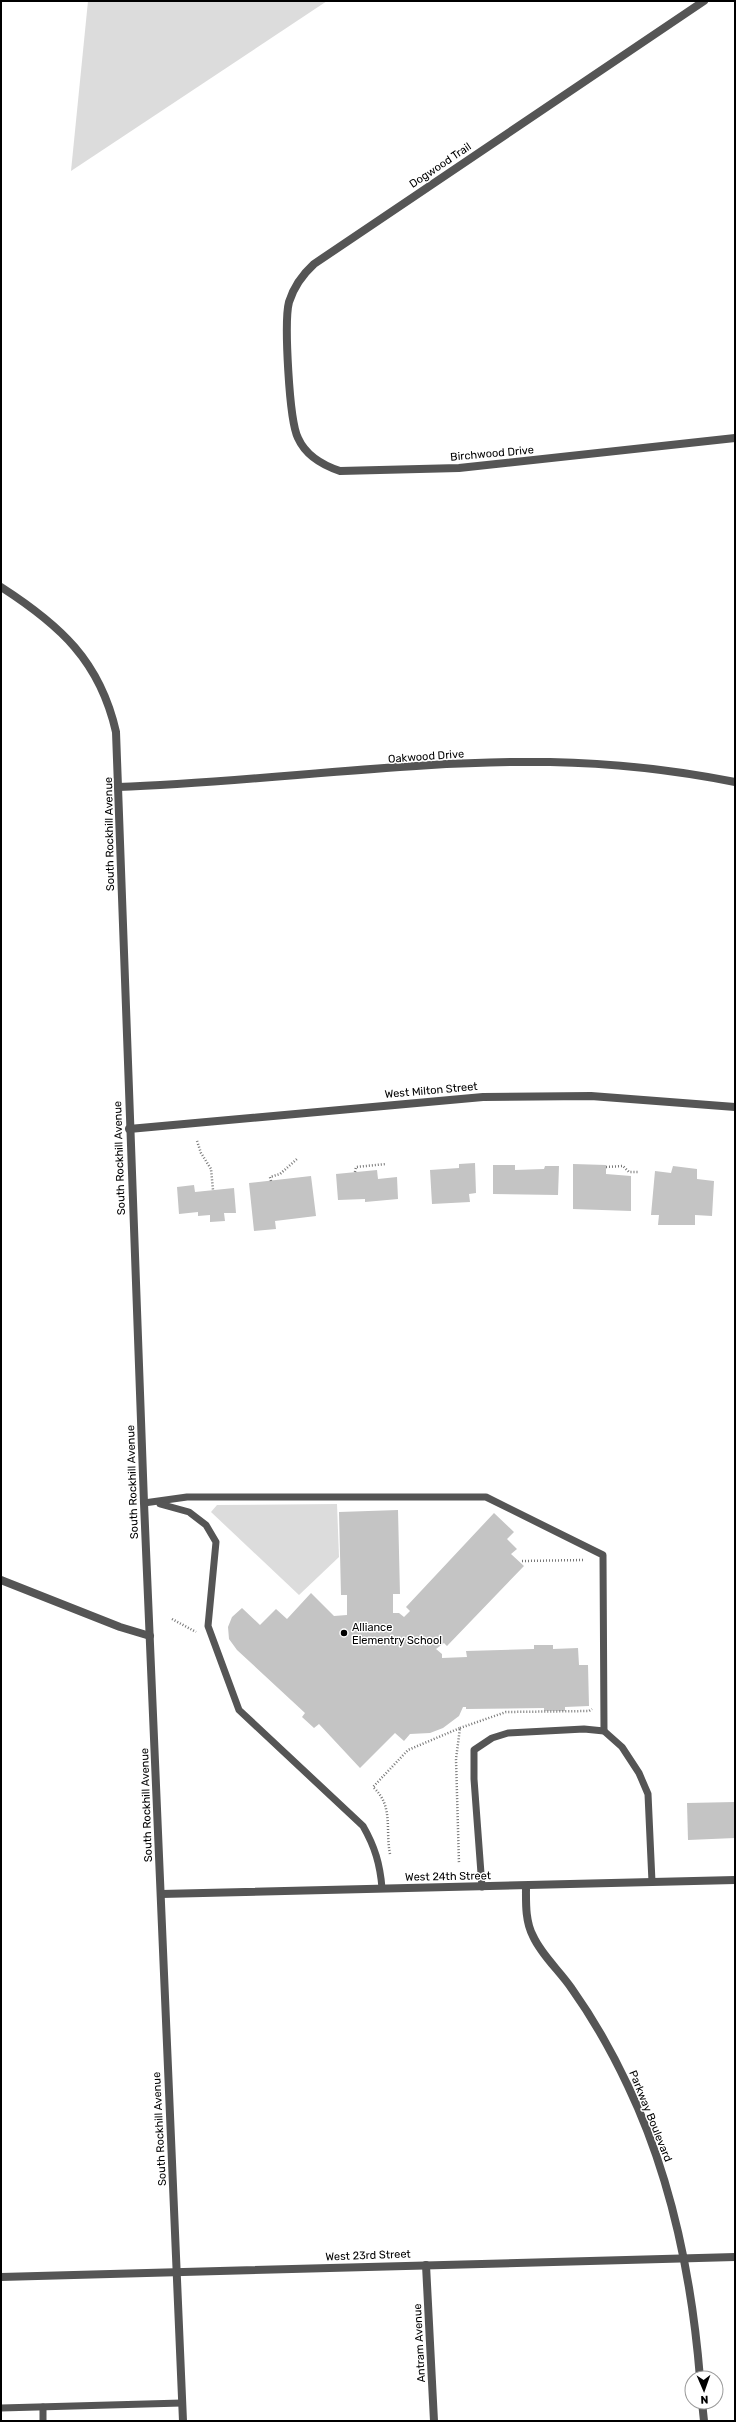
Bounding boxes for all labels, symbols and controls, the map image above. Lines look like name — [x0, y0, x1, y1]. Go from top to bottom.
street label: Dogwood Trail — [407, 140, 474, 191]
street label: Birchwood Drive — [450, 443, 534, 464]
street label: Oakwood Drive — [388, 747, 465, 766]
street label: South Rockhill Avenue — [102, 777, 117, 891]
street label: West Milton Street — [384, 1080, 479, 1101]
street label: South Rockhill Avenue — [111, 1101, 128, 1215]
street label: South Rockhill Avenue — [124, 1425, 141, 1539]
place label: Alliance Elementry School — [352, 1621, 442, 1647]
marker: Alliance Elementry School — [339, 1628, 349, 1638]
street label: South Rockhill Avenue — [138, 1748, 155, 1862]
street label: West 24th Street — [405, 1869, 492, 1884]
street label: Parkway Boulevard — [626, 2069, 675, 2164]
street label: South Rockhill Avenue — [150, 2072, 169, 2186]
street label: West 23rd Street — [325, 2247, 412, 2263]
street label: Antram Avenue — [411, 2303, 428, 2383]
north arrow — [684, 2370, 724, 2410]
text: N — [700, 2393, 709, 2406]

